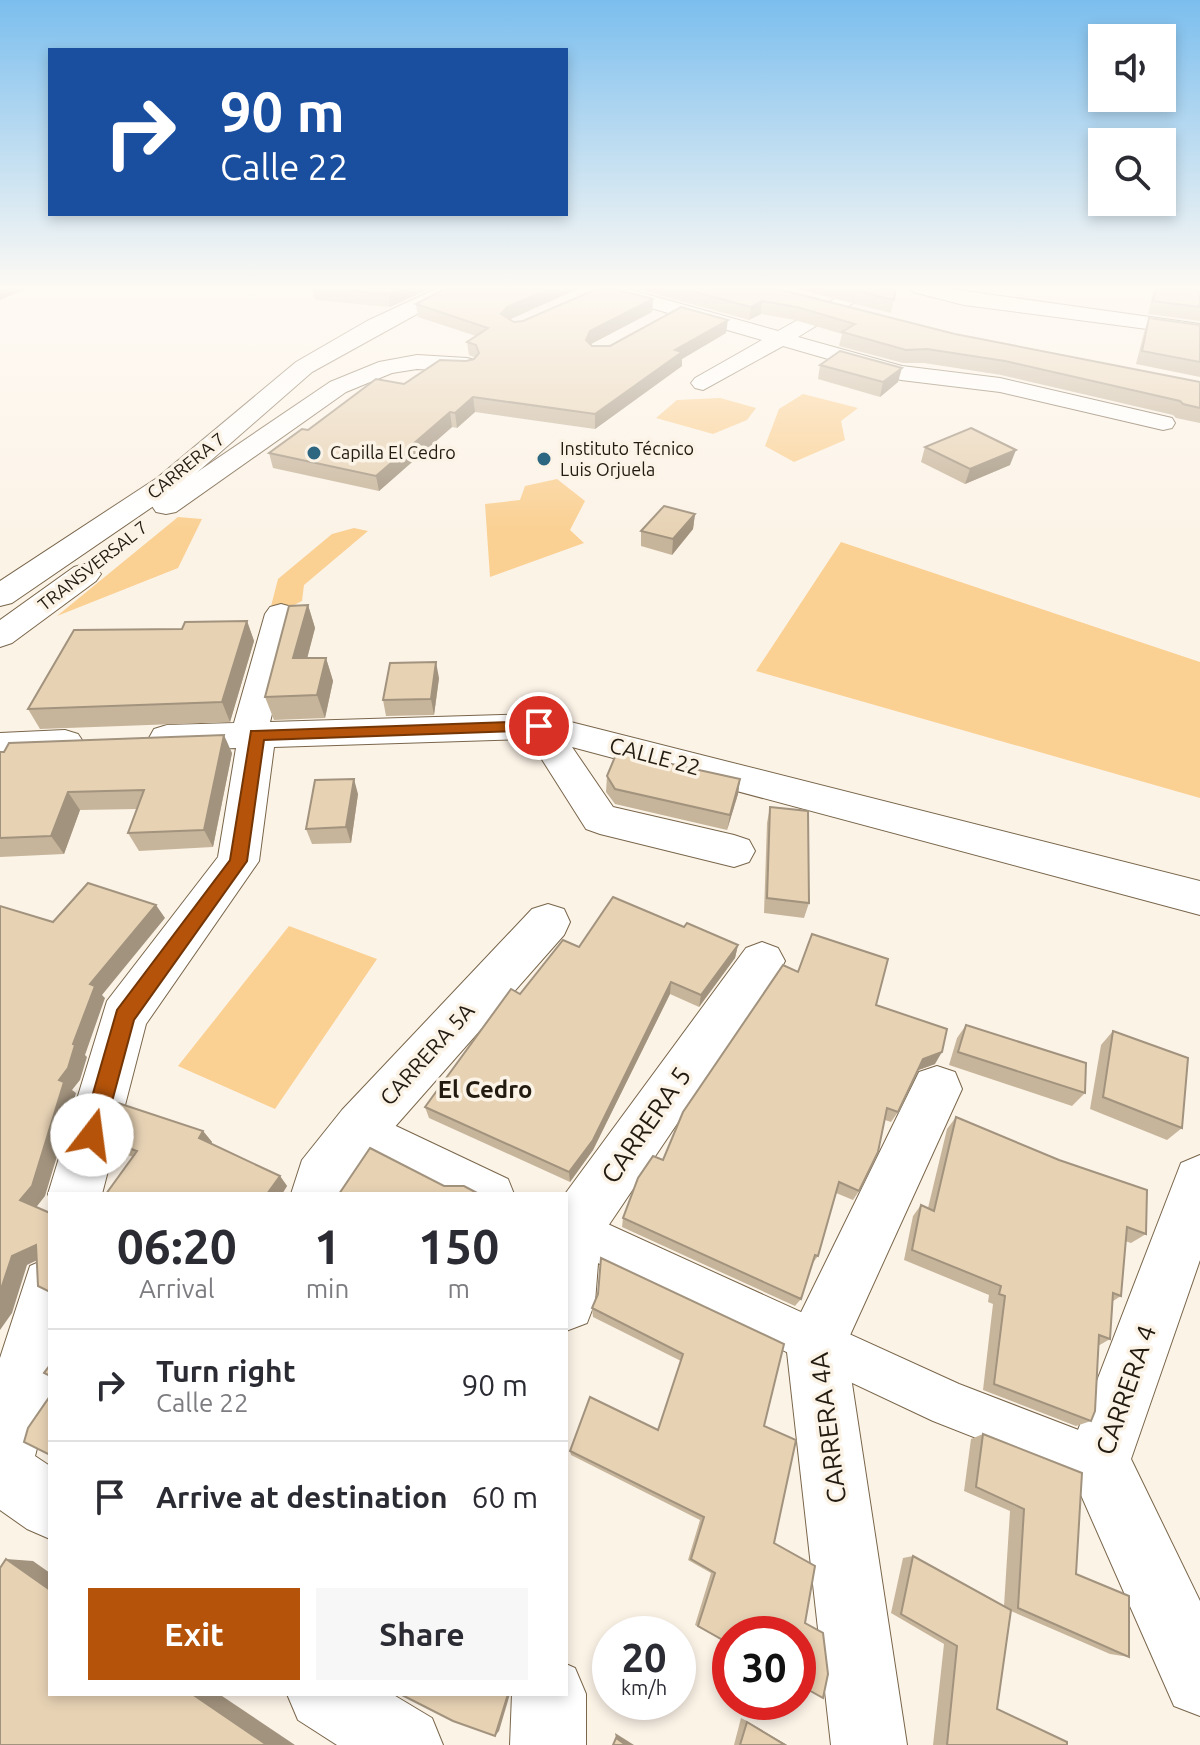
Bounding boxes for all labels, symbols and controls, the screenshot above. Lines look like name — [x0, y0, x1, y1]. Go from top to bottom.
map controls — [1088, 24, 1176, 216]
button: sound — [1088, 24, 1176, 112]
icon: right — [88, 80, 192, 184]
text: 90 m — [220, 80, 345, 143]
button: search — [1088, 128, 1176, 216]
text: Calle 22 — [220, 146, 348, 187]
street label: CARRERA 7 — [143, 428, 228, 502]
place label: Instituto Técnico Luis Orjuela — [560, 438, 694, 479]
place label: Capilla El Cedro — [330, 442, 456, 462]
marker: Capilla El Cedro — [305, 444, 323, 462]
marker: Instituto Técnico Luis Orjuela — [535, 450, 553, 468]
street label: TRANSVERSAL 7 — [34, 516, 151, 614]
pin — [505, 692, 573, 760]
icon: arrive — [517, 704, 561, 748]
street label: CALLE 22 — [607, 731, 703, 780]
street label: CARRERA 5A — [374, 997, 479, 1110]
street label: CARRERA 5 — [595, 1061, 696, 1188]
district label: El Cedro — [438, 1076, 532, 1103]
position arrow — [50, 1093, 134, 1177]
text: 06:20 — [117, 1219, 237, 1273]
text: 1 — [314, 1219, 341, 1273]
text: 150 — [418, 1219, 499, 1273]
text: Arrival — [139, 1274, 215, 1303]
text: min — [306, 1274, 349, 1303]
text: m — [447, 1274, 470, 1303]
street label: CARRERA 4 — [1090, 1321, 1161, 1458]
street label: CARRERA 4A — [804, 1351, 851, 1505]
text: Turn right — [156, 1354, 296, 1388]
icon: right — [88, 1363, 132, 1407]
text: 90 m — [461, 1368, 528, 1402]
text: Calle 22 — [156, 1388, 249, 1417]
icon: arrive — [88, 1475, 132, 1519]
text: Arrive at destination — [156, 1480, 448, 1514]
text: 60 m — [472, 1480, 538, 1514]
button: Exit — [88, 1588, 300, 1680]
button: Share — [316, 1588, 528, 1680]
speed limit sign: 30 — [712, 1616, 816, 1720]
text: 20 — [621, 1635, 667, 1680]
text: km/h — [621, 1676, 667, 1699]

